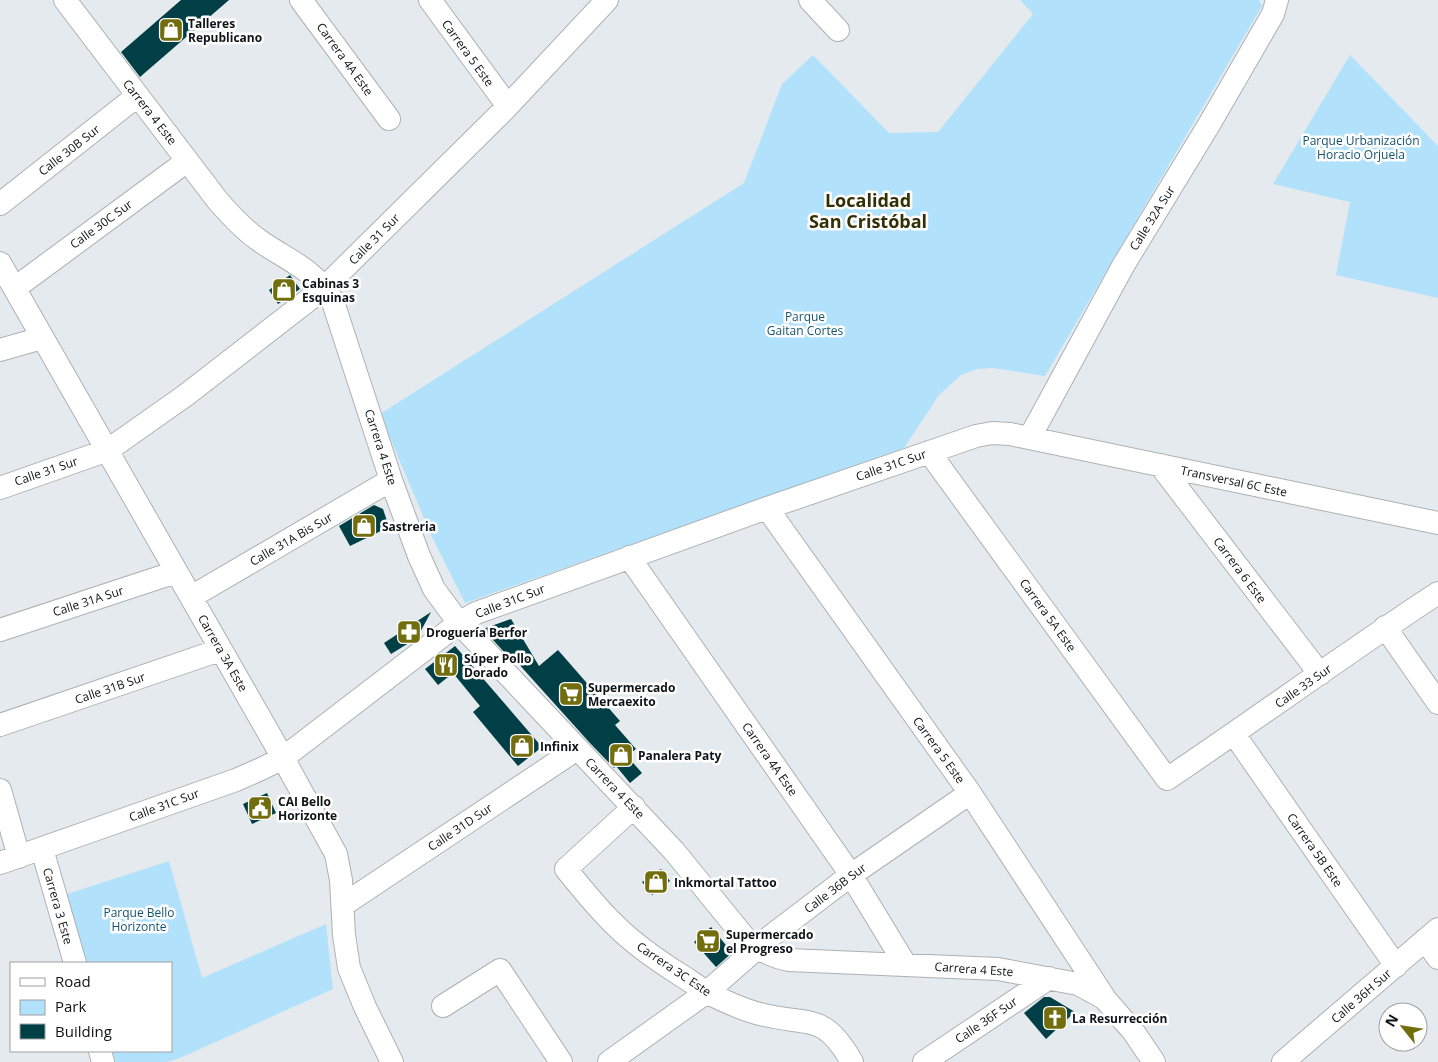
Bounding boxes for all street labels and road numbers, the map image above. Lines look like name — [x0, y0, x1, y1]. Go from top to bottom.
street label: Carrera 5 Este — [438, 16, 498, 90]
street label: Carrera 4A Este — [313, 19, 377, 99]
street label: Carrera 4 Este — [119, 76, 181, 149]
street label: Calle 30B Sur — [35, 121, 103, 179]
street label: Calle 32A Sur — [1125, 182, 1179, 254]
street label: Calle 30C Sur — [66, 196, 136, 252]
street label: Calle 31 Sur — [345, 210, 403, 268]
street label: Carrera 4 Este — [361, 407, 401, 487]
street label: Calle 31C Sur — [854, 445, 929, 485]
street label: Calle 31 Sur — [12, 452, 80, 490]
street label: Transversal 6C Este — [1179, 461, 1289, 501]
street label: Calle 31A Bis Sur — [246, 508, 336, 570]
street label: Carrera 6 Este — [1209, 533, 1271, 607]
street label: Carrera 5A Este — [1016, 575, 1080, 655]
street label: Calle 31C Sur — [473, 580, 547, 622]
street label: Calle 31A Sur — [50, 582, 126, 620]
street label: Carrera 3A Este — [194, 611, 252, 695]
street label: Calle 33 Sur — [1271, 660, 1335, 712]
street label: Calle 31B Sur — [72, 668, 148, 708]
street label: Carrera 5 Este — [909, 713, 969, 787]
street label: Carrera 4A Este — [738, 719, 802, 799]
street label: Carrera 4 Este — [582, 754, 649, 822]
street label: Calle 31C Sur — [127, 784, 201, 826]
street label: Calle 31D Sur — [424, 799, 496, 855]
street label: Carrera 5B Este — [1283, 810, 1347, 891]
street label: Calle 36B Sur — [801, 859, 870, 917]
street label: Carrera 3 Este — [39, 866, 77, 946]
street label: Carrera 3C Este — [633, 938, 715, 1000]
street label: Carrera 4 Este — [934, 958, 1014, 980]
street label: Calle 36H Sur — [1327, 965, 1395, 1027]
street label: Calle 36F Sur — [951, 993, 1021, 1047]

